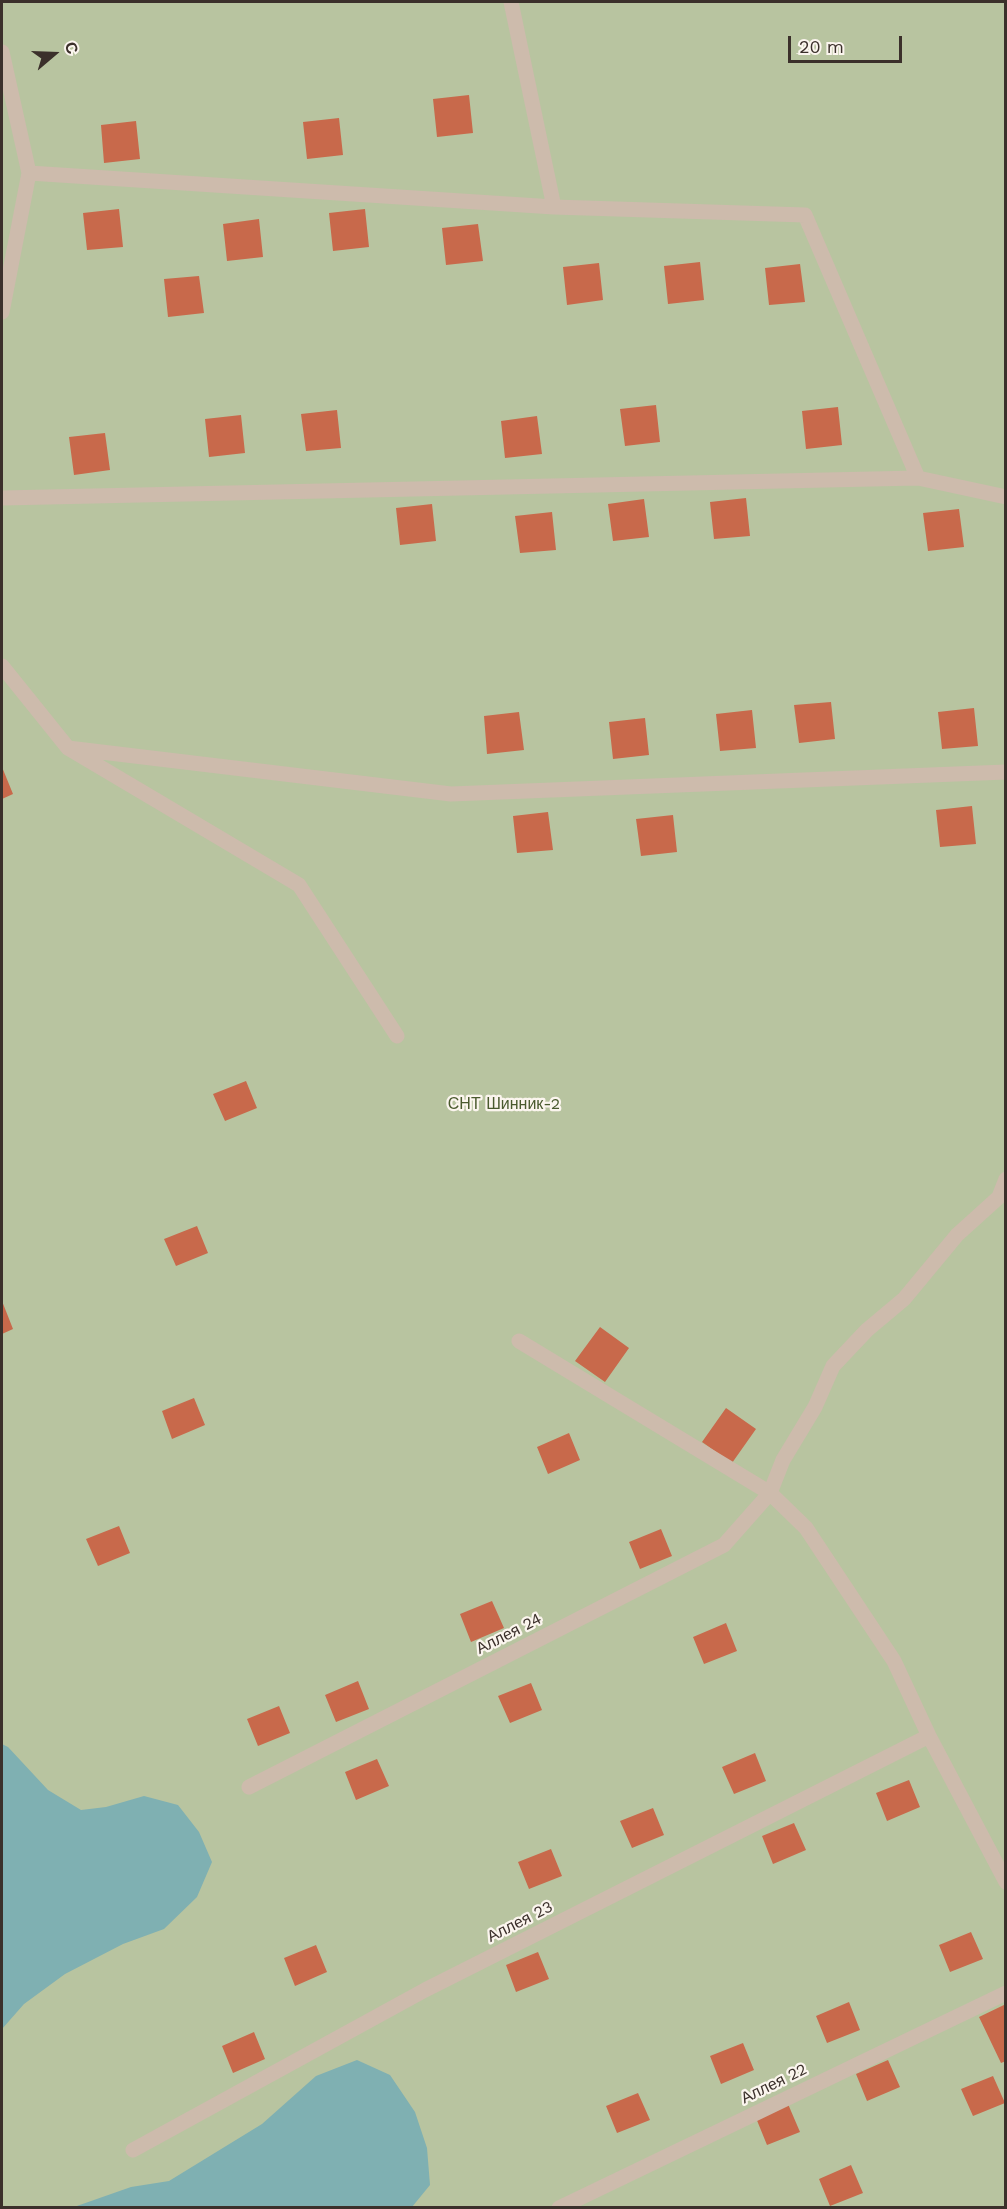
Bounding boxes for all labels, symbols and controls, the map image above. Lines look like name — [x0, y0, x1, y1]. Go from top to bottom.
north arrow — [24, 24, 84, 84]
scale bar — [791, 24, 905, 62]
text: 20 m — [799, 36, 844, 57]
text: С — [61, 39, 82, 57]
park label: СНТ Шинник-2 — [448, 1094, 560, 1114]
street label: Аллея 24 — [473, 1609, 545, 1659]
street label: Аллея 23 — [484, 1897, 556, 1947]
street label: Аллея 22 — [738, 2060, 810, 2108]

